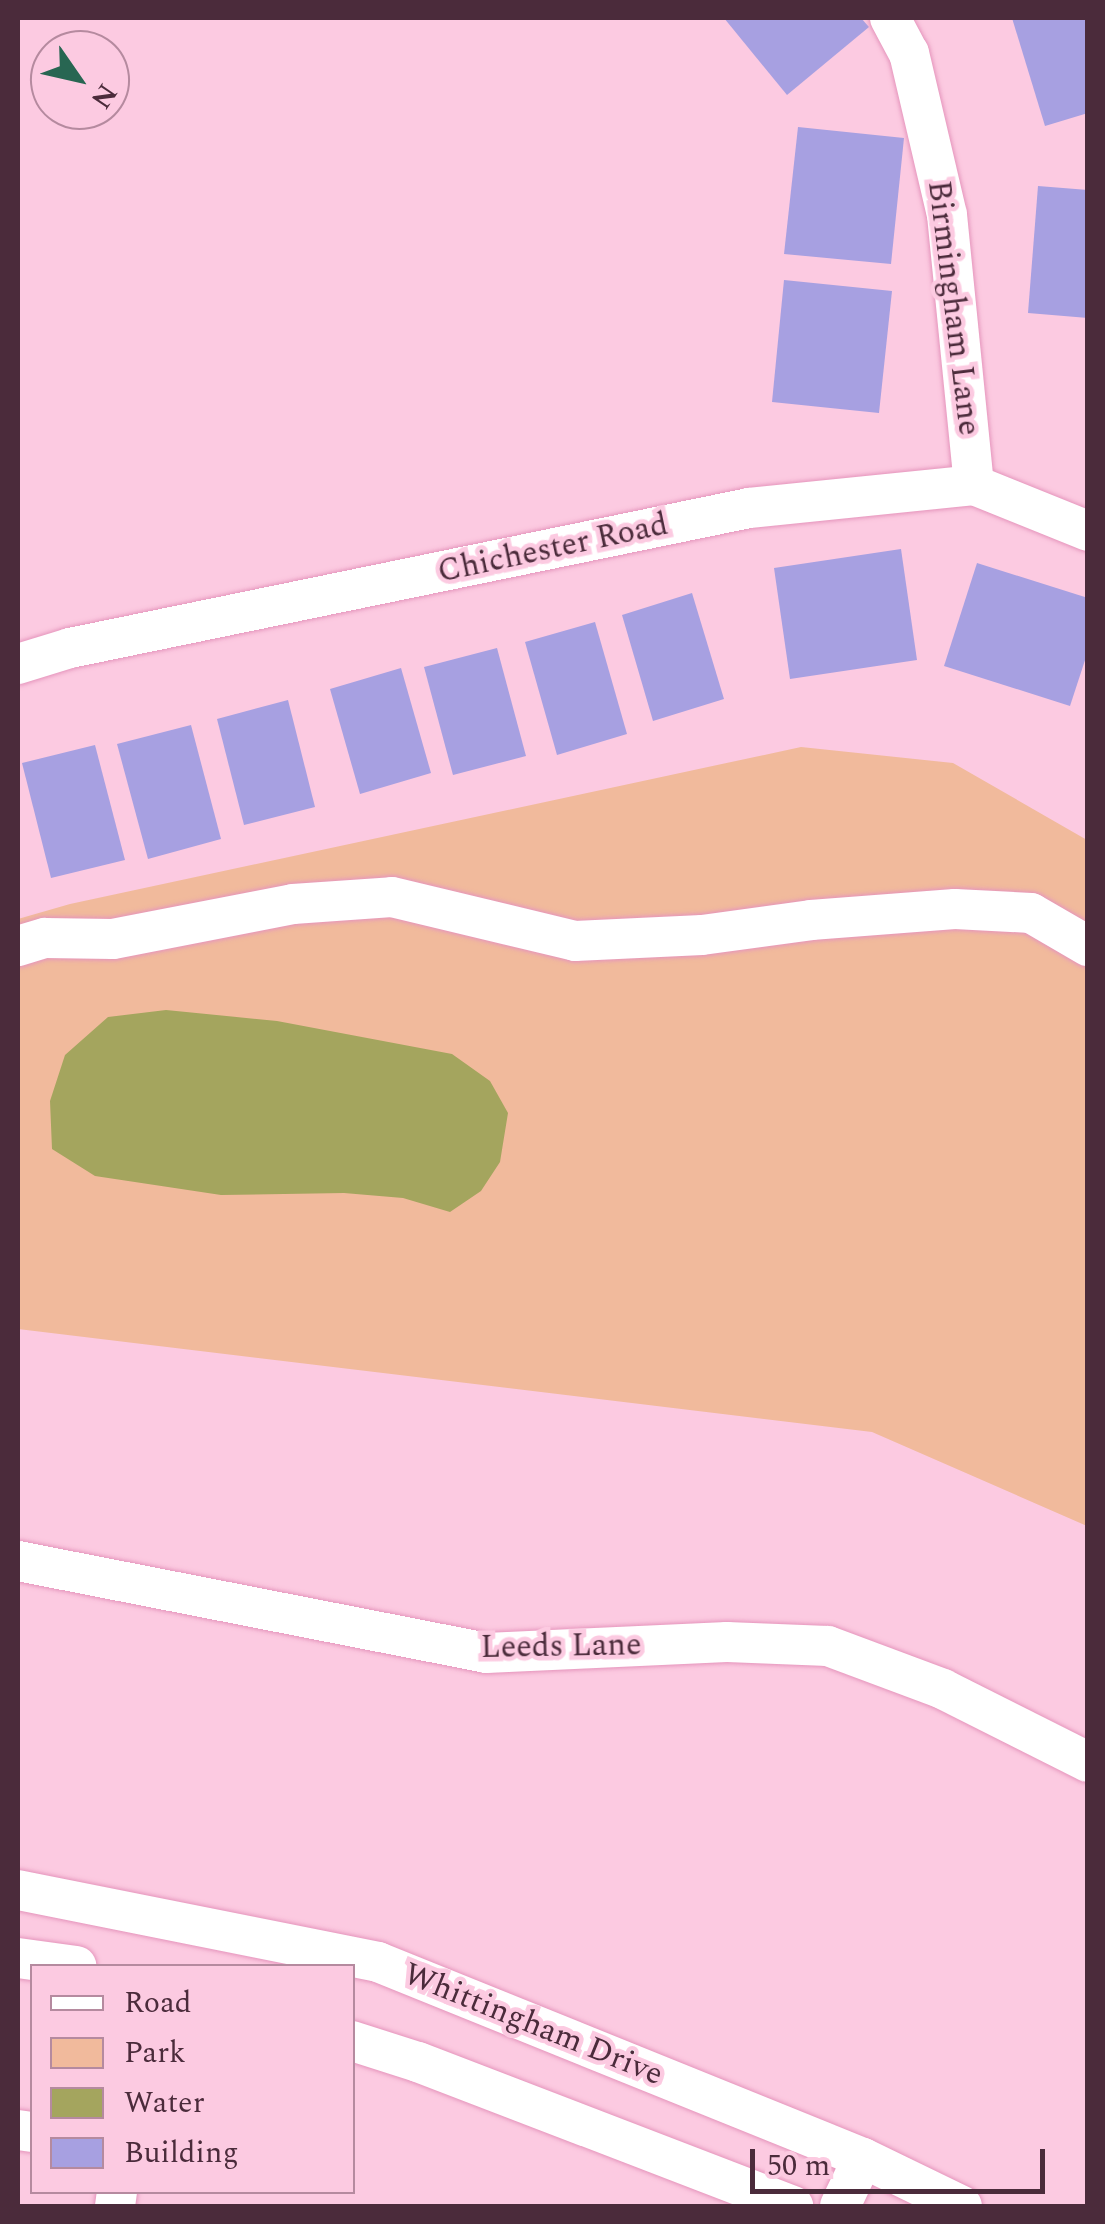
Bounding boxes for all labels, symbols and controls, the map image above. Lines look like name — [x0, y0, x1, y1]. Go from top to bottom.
north arrow — [30, 30, 130, 130]
text: N — [79, 74, 128, 117]
street label: Birmingham Lane — [918, 178, 988, 438]
street label: Chichester Road — [434, 506, 672, 592]
street label: Leeds Lane — [480, 1626, 642, 1668]
street label: Whittingham Drive — [398, 1955, 668, 2095]
legend — [30, 1964, 355, 2194]
text: Road — [124, 1980, 192, 2026]
text: Park — [124, 2030, 186, 2076]
text: Water — [124, 2080, 205, 2126]
scale bar — [755, 2129, 1050, 2191]
text: Building — [124, 2130, 239, 2176]
text: 50 m — [767, 2143, 830, 2189]

